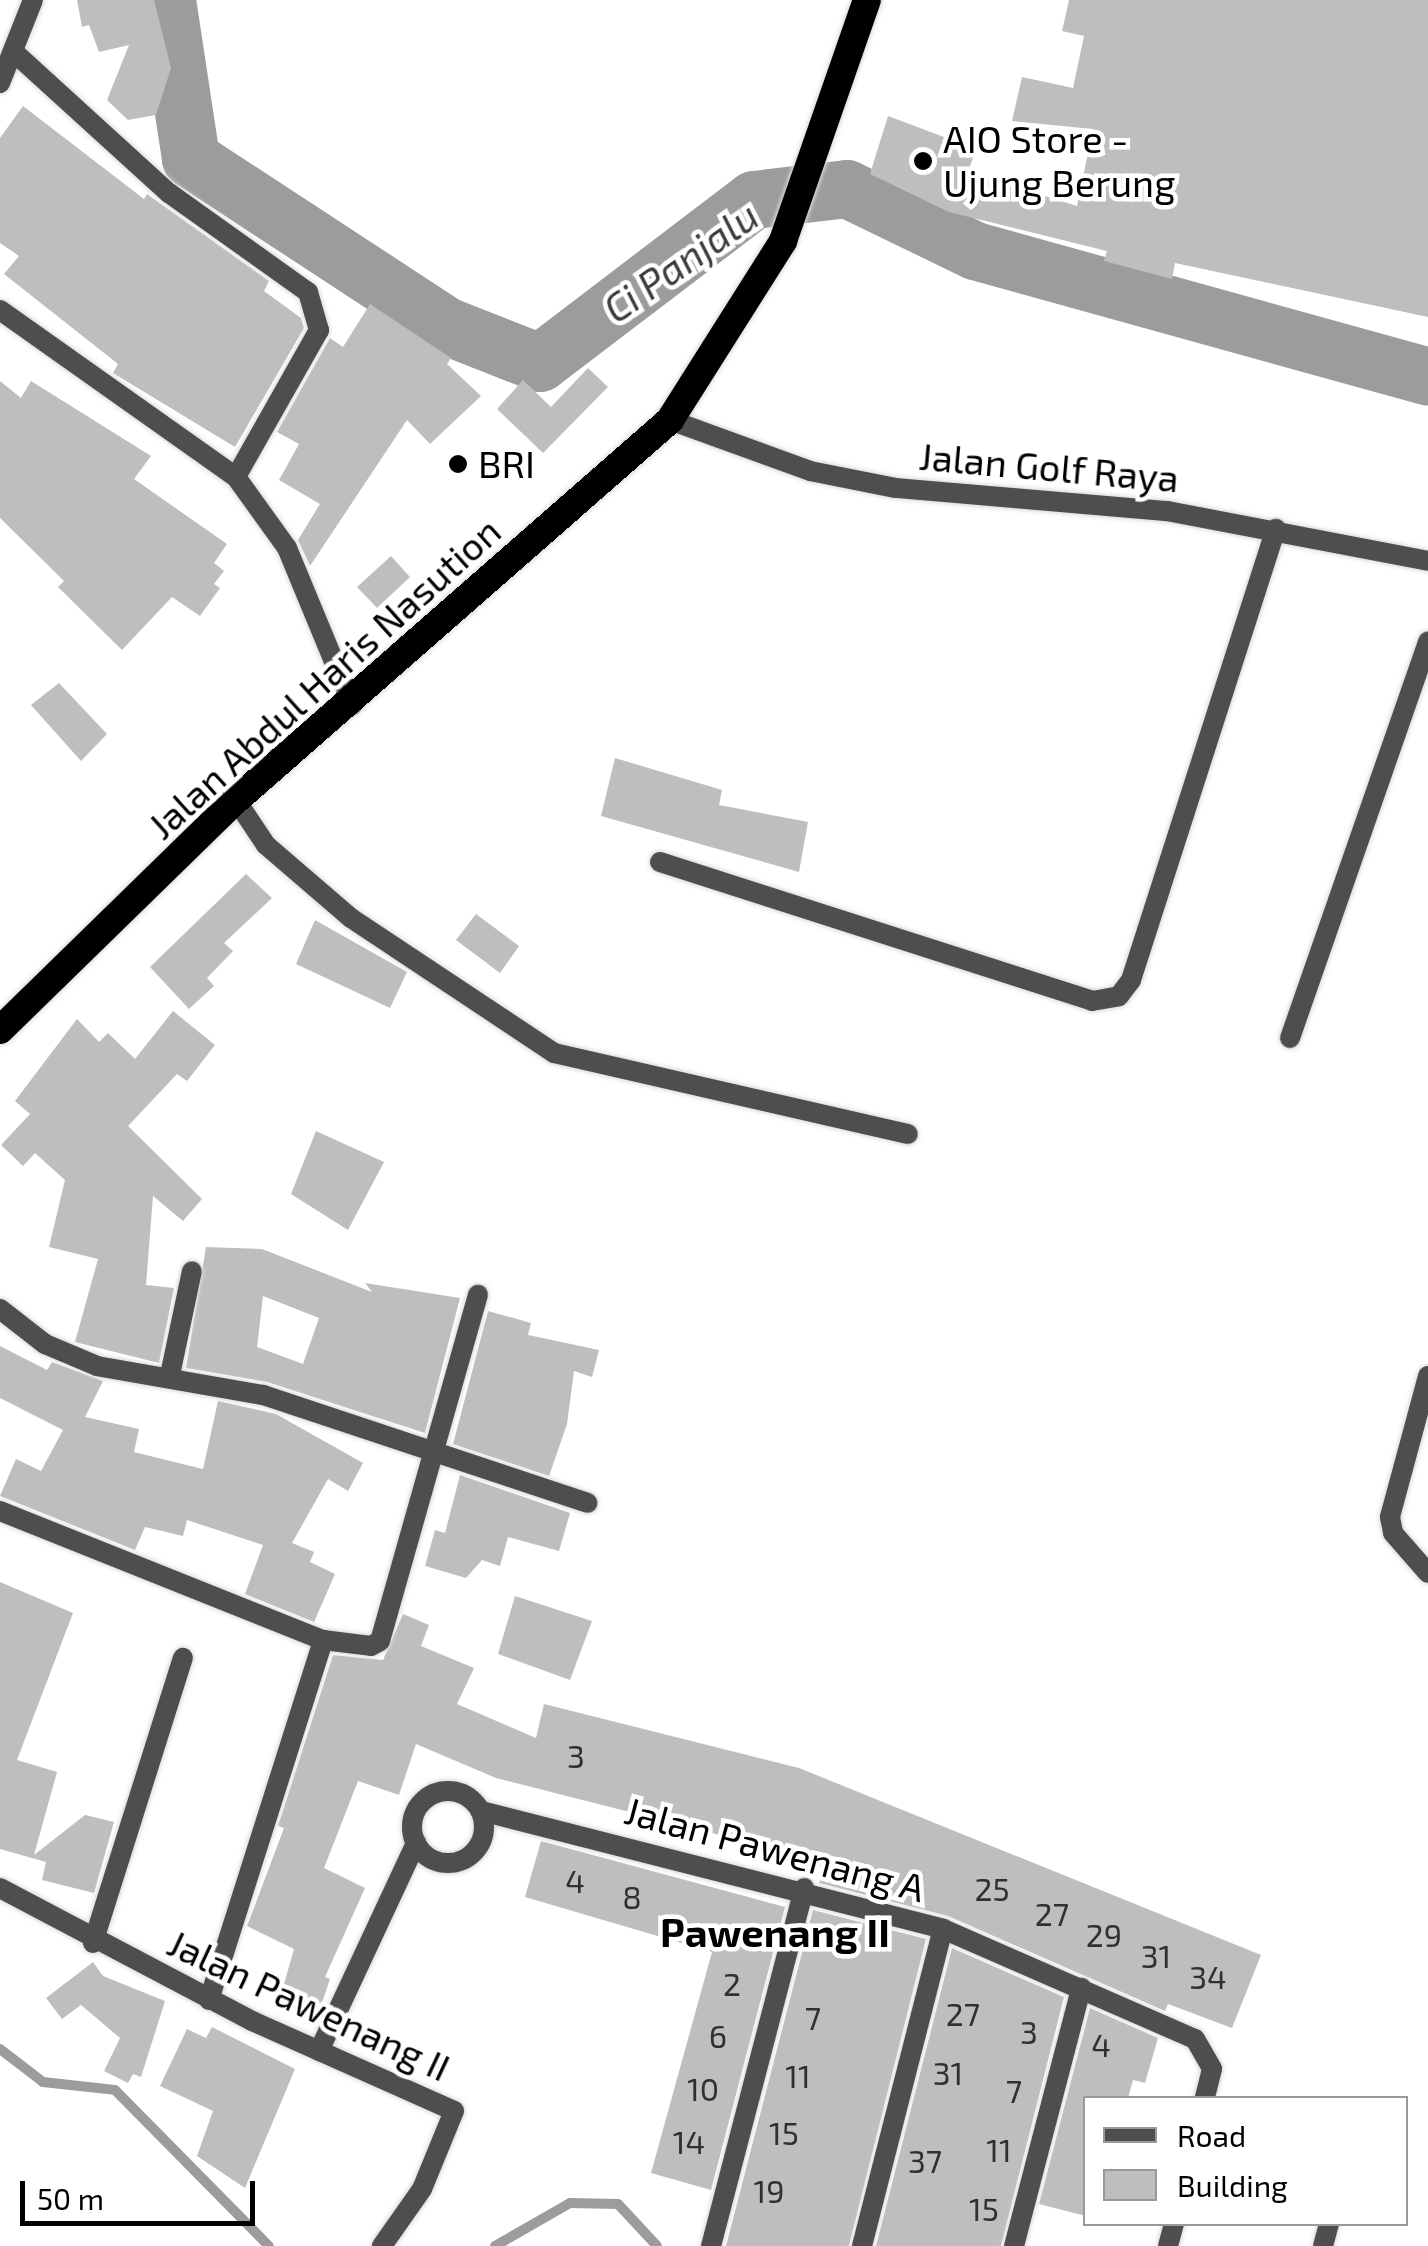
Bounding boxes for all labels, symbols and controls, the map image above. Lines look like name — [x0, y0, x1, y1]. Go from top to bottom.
place label: AIO Store - Ujung Berung — [943, 116, 1175, 205]
marker: AIO Store - Ujung Berung — [912, 150, 934, 172]
water label: Ci Panjalu — [593, 190, 767, 332]
street label: Jalan Golf Raya — [917, 433, 1181, 501]
place label: BRI — [478, 441, 535, 487]
marker: BRI — [447, 453, 469, 475]
street label: Jalan Abdul Haris Nasution — [138, 507, 510, 849]
house number: 3 — [567, 1736, 585, 1774]
street label: Jalan Pawenang A — [620, 1787, 930, 1911]
house number: 4 — [565, 1861, 585, 1899]
house number: 25 — [974, 1869, 1010, 1907]
house number: 8 — [622, 1877, 642, 1915]
house number: 27 — [1035, 1894, 1069, 1932]
district label: Pawenang II — [660, 1907, 890, 1955]
house number: 29 — [1086, 1915, 1122, 1953]
street label: Jalan Pawenang II — [161, 1920, 457, 2090]
house number: 31 — [1141, 1936, 1171, 1974]
house number: 34 — [1189, 1957, 1227, 1995]
house number: 2 — [723, 1964, 741, 2002]
house number: 27 — [946, 1994, 980, 2032]
house number: 7 — [805, 1998, 821, 2036]
house number: 3 — [1020, 2012, 1038, 2050]
house number: 6 — [709, 2016, 727, 2054]
house number: 4 — [1091, 2025, 1111, 2063]
house number: 31 — [933, 2053, 963, 2091]
house number: 11 — [785, 2056, 811, 2094]
house number: 10 — [687, 2069, 719, 2107]
house number: 7 — [1006, 2071, 1022, 2109]
legend — [1083, 2096, 1408, 2226]
house number: 15 — [769, 2113, 799, 2151]
text: Road — [1177, 2117, 1246, 2153]
house number: 14 — [673, 2122, 705, 2160]
house number: 11 — [986, 2130, 1012, 2168]
house number: 37 — [908, 2141, 942, 2179]
scale bar — [25, 2161, 260, 2223]
text: Building — [1177, 2167, 1288, 2203]
house number: 19 — [753, 2171, 785, 2209]
text: 50 m — [37, 2180, 104, 2216]
house number: 15 — [969, 2189, 999, 2227]

